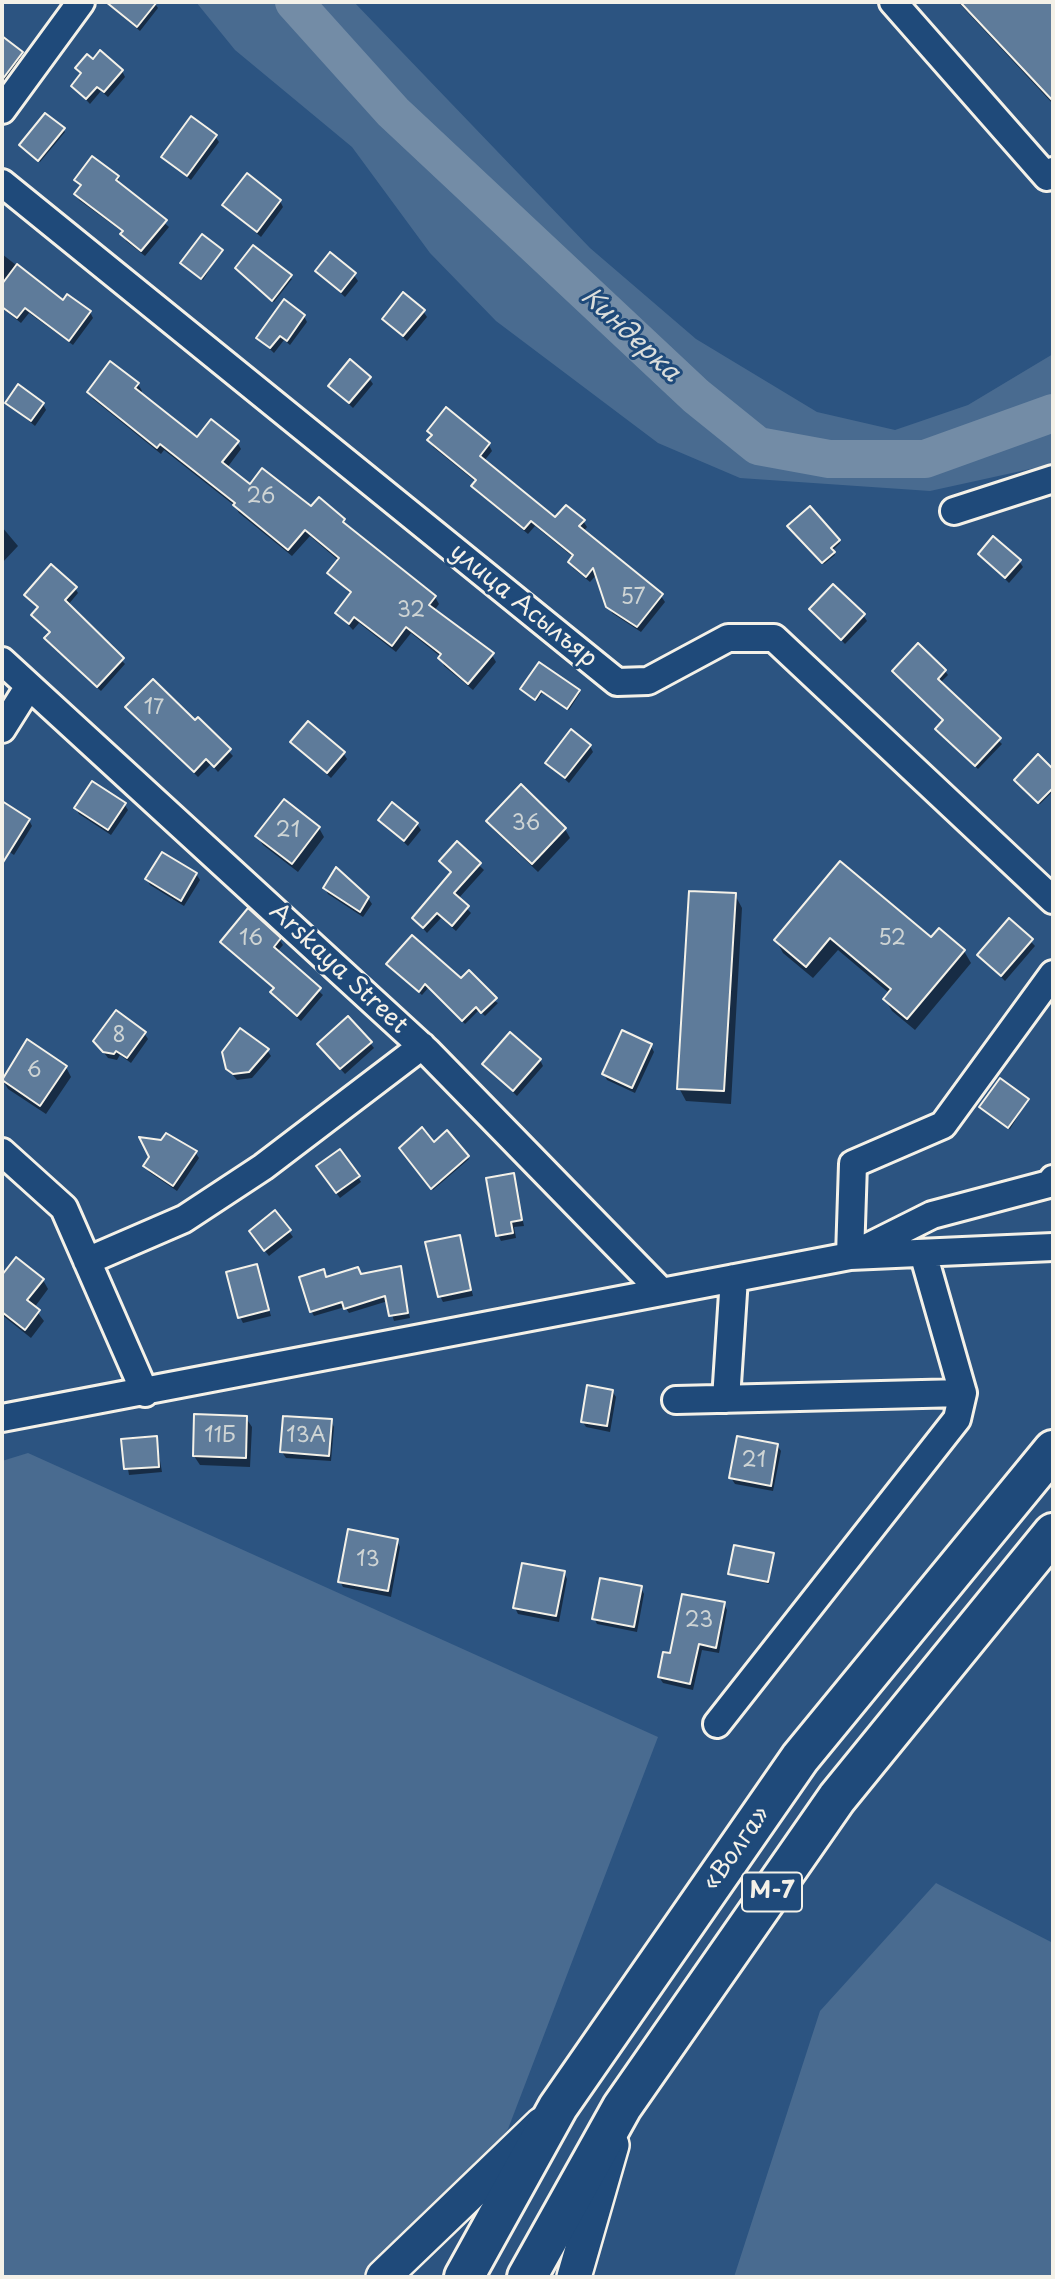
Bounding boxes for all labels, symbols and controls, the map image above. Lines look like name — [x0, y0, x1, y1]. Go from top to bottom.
water label: Киндерка — [574, 281, 686, 389]
house number: 26 — [247, 484, 275, 510]
street label: улица Асылъяр — [444, 538, 602, 674]
house number: 57 — [620, 585, 646, 611]
house number: 32 — [397, 598, 425, 624]
house number: 17 — [144, 695, 164, 721]
house number: 36 — [512, 811, 540, 837]
house number: 21 — [276, 818, 300, 844]
street label: Arskaya Street — [263, 898, 413, 1040]
house number: 16 — [239, 926, 263, 952]
house number: 52 — [878, 926, 906, 952]
house number: 8 — [112, 1023, 126, 1049]
house number: 6 — [27, 1058, 41, 1084]
house number: 11Б — [204, 1423, 236, 1449]
house number: 13А — [286, 1423, 326, 1449]
house number: 21 — [742, 1448, 766, 1474]
house number: 13 — [356, 1547, 380, 1573]
house number: 23 — [685, 1608, 713, 1634]
street label: «Волга» — [698, 1801, 776, 1897]
road number: М-7 — [742, 1872, 802, 1912]

